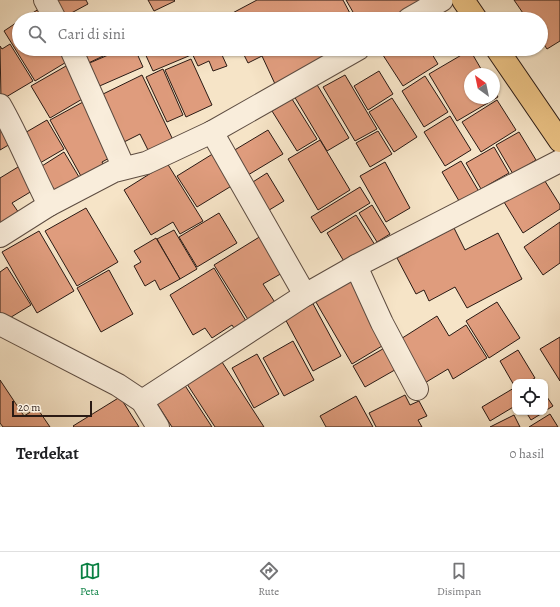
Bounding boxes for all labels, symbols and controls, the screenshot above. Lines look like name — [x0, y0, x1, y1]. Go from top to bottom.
search box — [12, 12, 548, 56]
icon: search — [26, 23, 48, 45]
text: Cari di sini — [58, 24, 125, 44]
north arrow — [464, 68, 500, 104]
map controls — [512, 379, 548, 415]
button: locate — [512, 379, 548, 415]
scale bar — [12, 399, 92, 418]
text: 20 m — [18, 400, 40, 415]
text: Terdekat — [16, 442, 79, 465]
text: 0 hasil — [509, 445, 544, 462]
tab: Peta — [79, 560, 101, 599]
tab: Rute — [258, 560, 280, 599]
tab: Disimpan — [437, 560, 481, 599]

